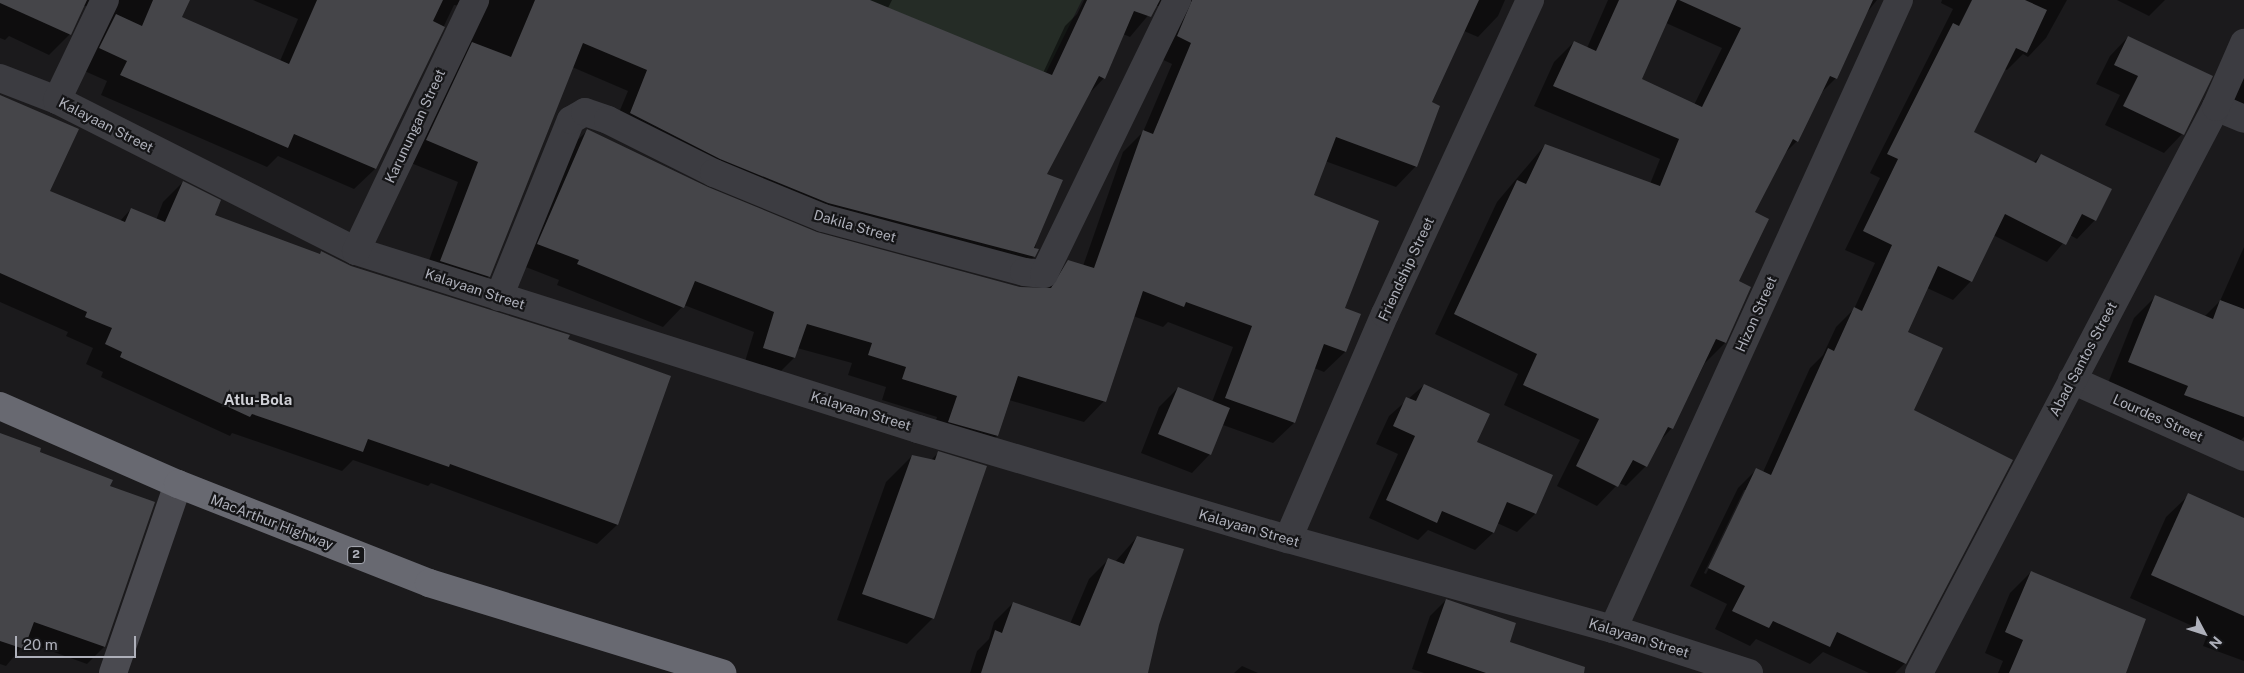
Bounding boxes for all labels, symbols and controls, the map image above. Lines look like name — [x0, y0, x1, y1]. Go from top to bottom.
street label: Karunungan Street — [381, 66, 449, 186]
street label: Kalayaan Street — [56, 94, 156, 156]
street label: Dakila Street — [812, 206, 898, 246]
street label: Friendship Street — [1375, 214, 1437, 324]
street label: Kalayaan Street — [423, 265, 527, 313]
street label: Hizon Street — [1732, 274, 1780, 354]
street label: Abad Santos Street — [2046, 299, 2120, 419]
street label: Kalayaan Street — [809, 388, 913, 434]
district label: Atlu-Bola — [224, 391, 292, 409]
street label: Lourdes Street — [2110, 391, 2206, 445]
street label: MacArthur Highway — [208, 491, 336, 553]
street label: Kalayaan Street — [1197, 506, 1301, 550]
road number: 2 — [346, 546, 366, 564]
north arrow — [2179, 608, 2229, 658]
street label: Kalayaan Street — [1587, 615, 1691, 661]
scale bar — [18, 626, 139, 658]
text: N — [2206, 633, 2225, 652]
text: 20 m — [23, 636, 58, 653]

